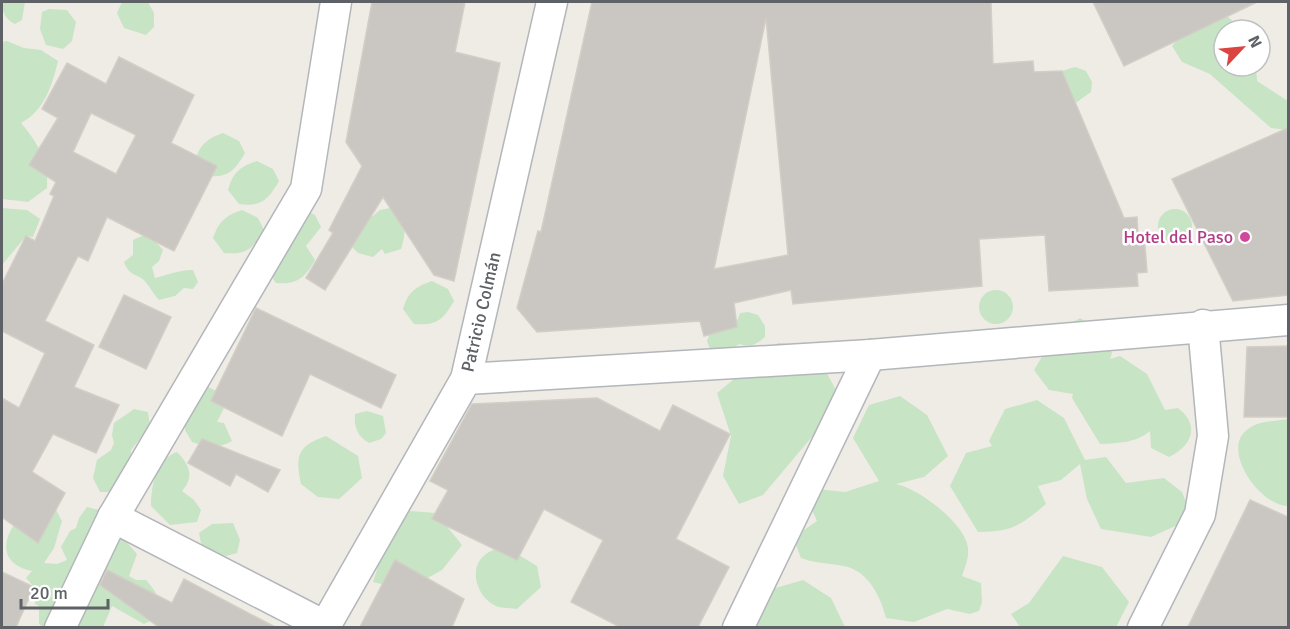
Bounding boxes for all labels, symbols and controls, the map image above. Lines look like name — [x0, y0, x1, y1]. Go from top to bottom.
north arrow — [1212, 18, 1272, 78]
text: N — [1243, 32, 1266, 51]
place label: Hotel del Paso — [1123, 226, 1233, 248]
marker: Hotel del Paso — [1238, 230, 1252, 244]
street label: Patricio Colmán — [457, 250, 505, 374]
scale bar — [21, 572, 108, 610]
text: 20 m — [30, 582, 68, 604]

